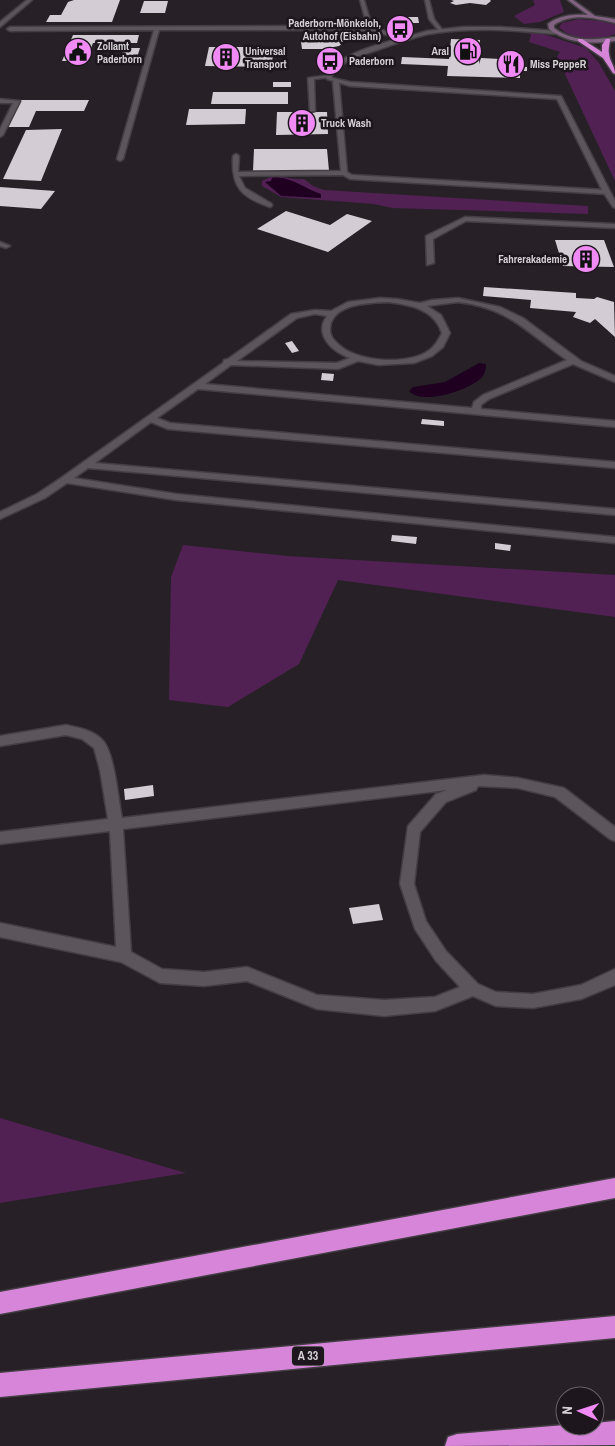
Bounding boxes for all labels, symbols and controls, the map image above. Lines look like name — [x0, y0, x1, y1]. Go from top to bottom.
bus stop icon: Paderborn-Mönkeloh, Autohof (Eisbahn) — [385, 14, 415, 44]
place label: Paderborn-Mönkeloh, Autohof (Eisbahn) — [288, 16, 381, 43]
fuel station icon: Aral — [453, 36, 483, 66]
public building icon: Zollamt Paderborn — [63, 37, 93, 67]
place label: Zollamt Paderborn — [97, 39, 142, 66]
building icon: Universal Transport — [211, 42, 241, 72]
place label: Universal Transport — [245, 44, 287, 71]
place label: Aral — [431, 44, 449, 58]
bus stop icon: Paderborn — [315, 46, 345, 76]
restaurant icon: Miss PeppeR — [496, 49, 526, 79]
place label: Paderborn — [349, 54, 394, 68]
place label: Miss PeppeR — [530, 57, 587, 71]
building icon: Truck Wash — [287, 108, 317, 138]
place label: Truck Wash — [321, 116, 371, 130]
building icon: Fahrerakademie — [571, 244, 601, 274]
place label: Fahrerakademie — [498, 252, 567, 266]
road number: A 33 — [292, 1346, 324, 1365]
north arrow — [555, 1386, 605, 1436]
text: N — [558, 1406, 576, 1415]

